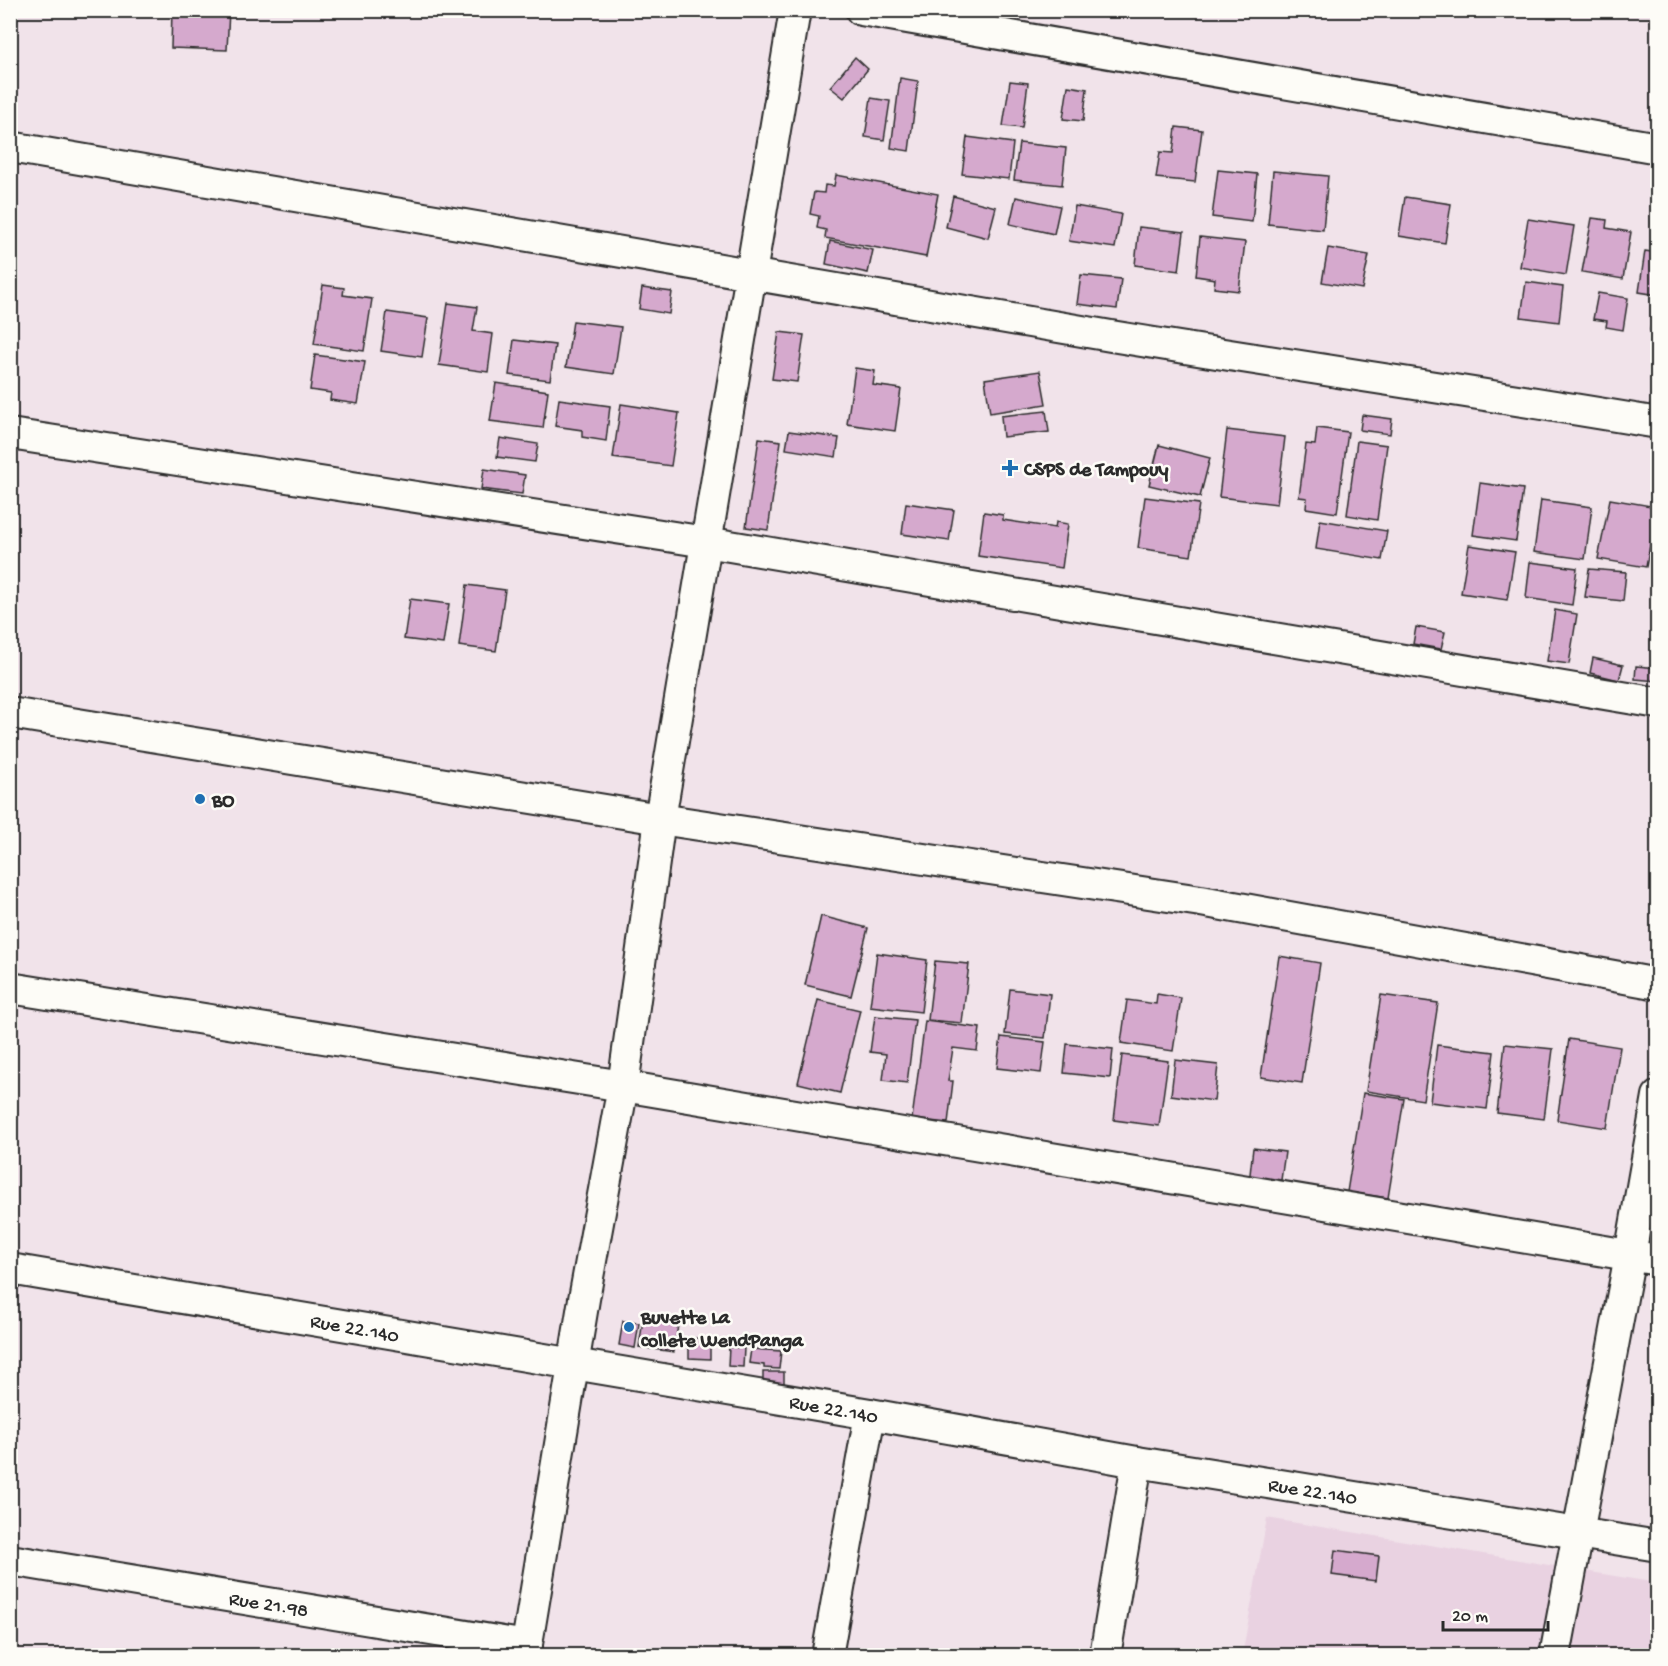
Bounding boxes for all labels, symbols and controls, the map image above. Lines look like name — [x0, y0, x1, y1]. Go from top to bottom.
marker: CSPS de Tampouy — [1001, 459, 1019, 477]
place label: CSPS de Tampouy — [1023, 460, 1169, 483]
place label: BO — [211, 791, 234, 814]
marker: BO — [193, 792, 207, 806]
place label: Buvette La collete WendPanga — [640, 1308, 804, 1354]
street label: Rue 22.140 — [308, 1311, 401, 1350]
marker: Buvette La collete WendPanga — [622, 1320, 636, 1334]
street label: Rue 22.140 — [787, 1392, 880, 1431]
street label: Rue 22.140 — [1266, 1475, 1359, 1512]
street label: Rue 21.98 — [227, 1589, 310, 1624]
scale bar — [1443, 1594, 1548, 1632]
text: 20 m — [1452, 1607, 1488, 1628]

